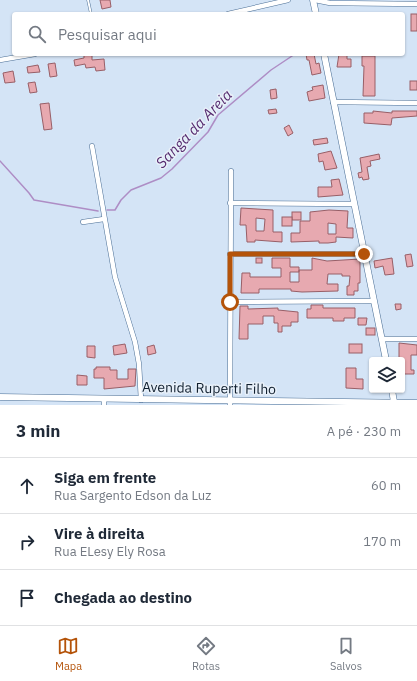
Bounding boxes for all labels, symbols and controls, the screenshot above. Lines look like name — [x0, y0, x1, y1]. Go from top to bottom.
search box — [12, 12, 405, 56]
icon: search — [26, 23, 48, 45]
text: Pesquisar aqui — [58, 25, 157, 44]
water label: Sanga da Areia — [151, 85, 236, 172]
route end — [355, 245, 373, 263]
route start — [221, 293, 239, 311]
map controls — [369, 357, 405, 393]
button: layers — [369, 357, 405, 393]
street label: Avenida Ruperti Filho — [142, 378, 276, 398]
text: 3 min — [16, 420, 60, 442]
text: A pé · 230 m — [327, 423, 401, 440]
text: Siga em frente — [54, 468, 156, 487]
icon: ahead — [16, 475, 38, 497]
text: 60 m — [371, 477, 401, 494]
text: Rua Sargento Edson da Luz — [54, 487, 211, 504]
text: Vire à direita — [54, 524, 144, 543]
icon: right — [16, 531, 38, 553]
text: 170 m — [363, 533, 401, 550]
text: Rua ELesy Ely Rosa — [54, 543, 166, 560]
icon: arrive — [16, 587, 38, 609]
text: Chegada ao destino — [54, 588, 192, 607]
tab: Mapa — [55, 635, 82, 673]
tab: Rotas — [192, 635, 220, 673]
tab: Salvos — [330, 635, 362, 673]

